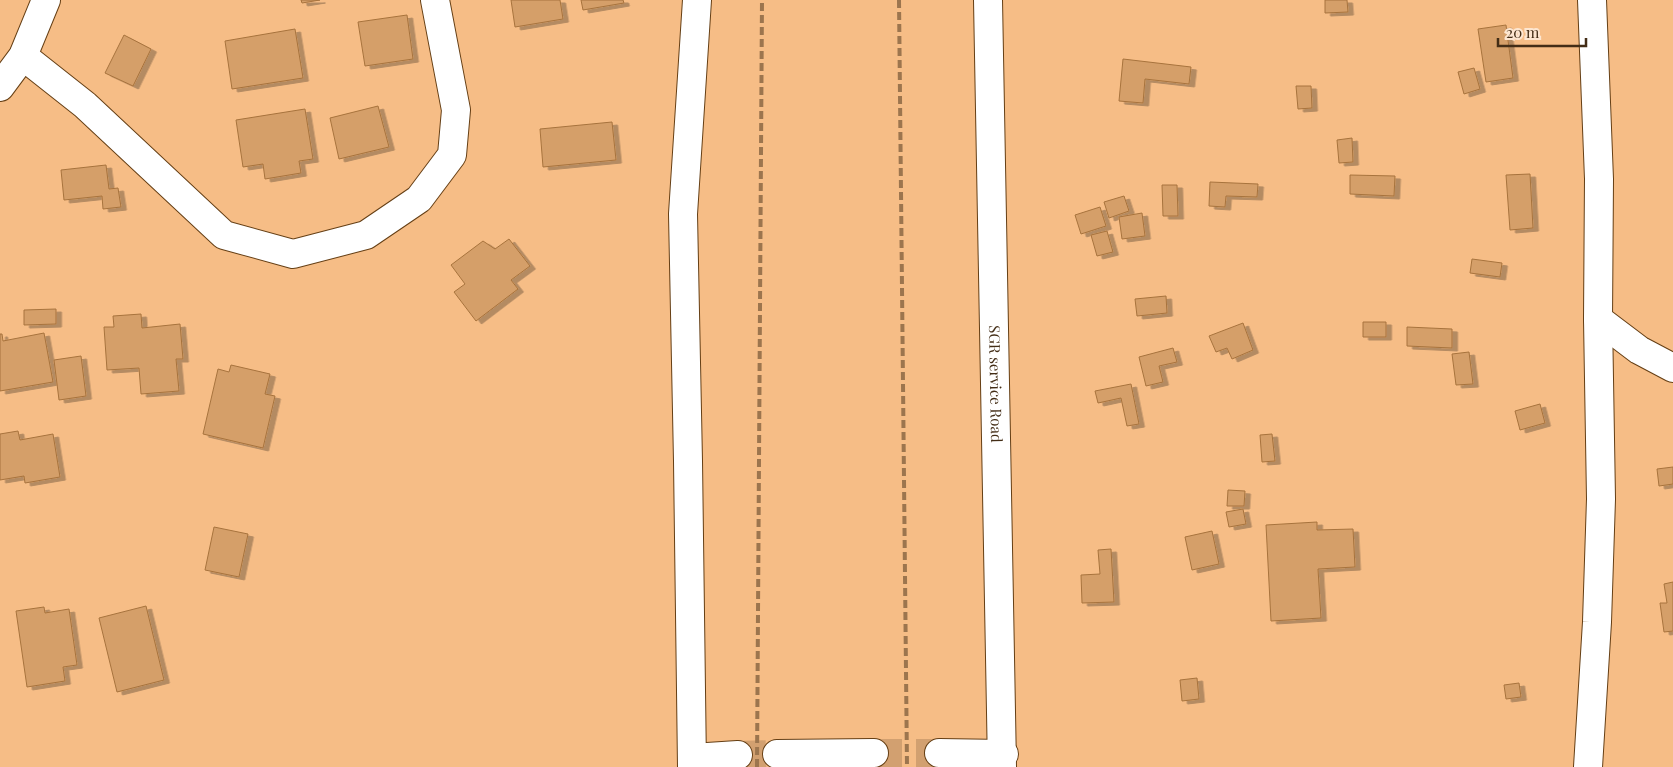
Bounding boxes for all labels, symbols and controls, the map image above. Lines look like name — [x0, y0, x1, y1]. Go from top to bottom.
scale bar — [1498, 15, 1586, 47]
text: 20 m — [1506, 22, 1540, 42]
street label: SGR service Road — [985, 325, 1007, 443]

